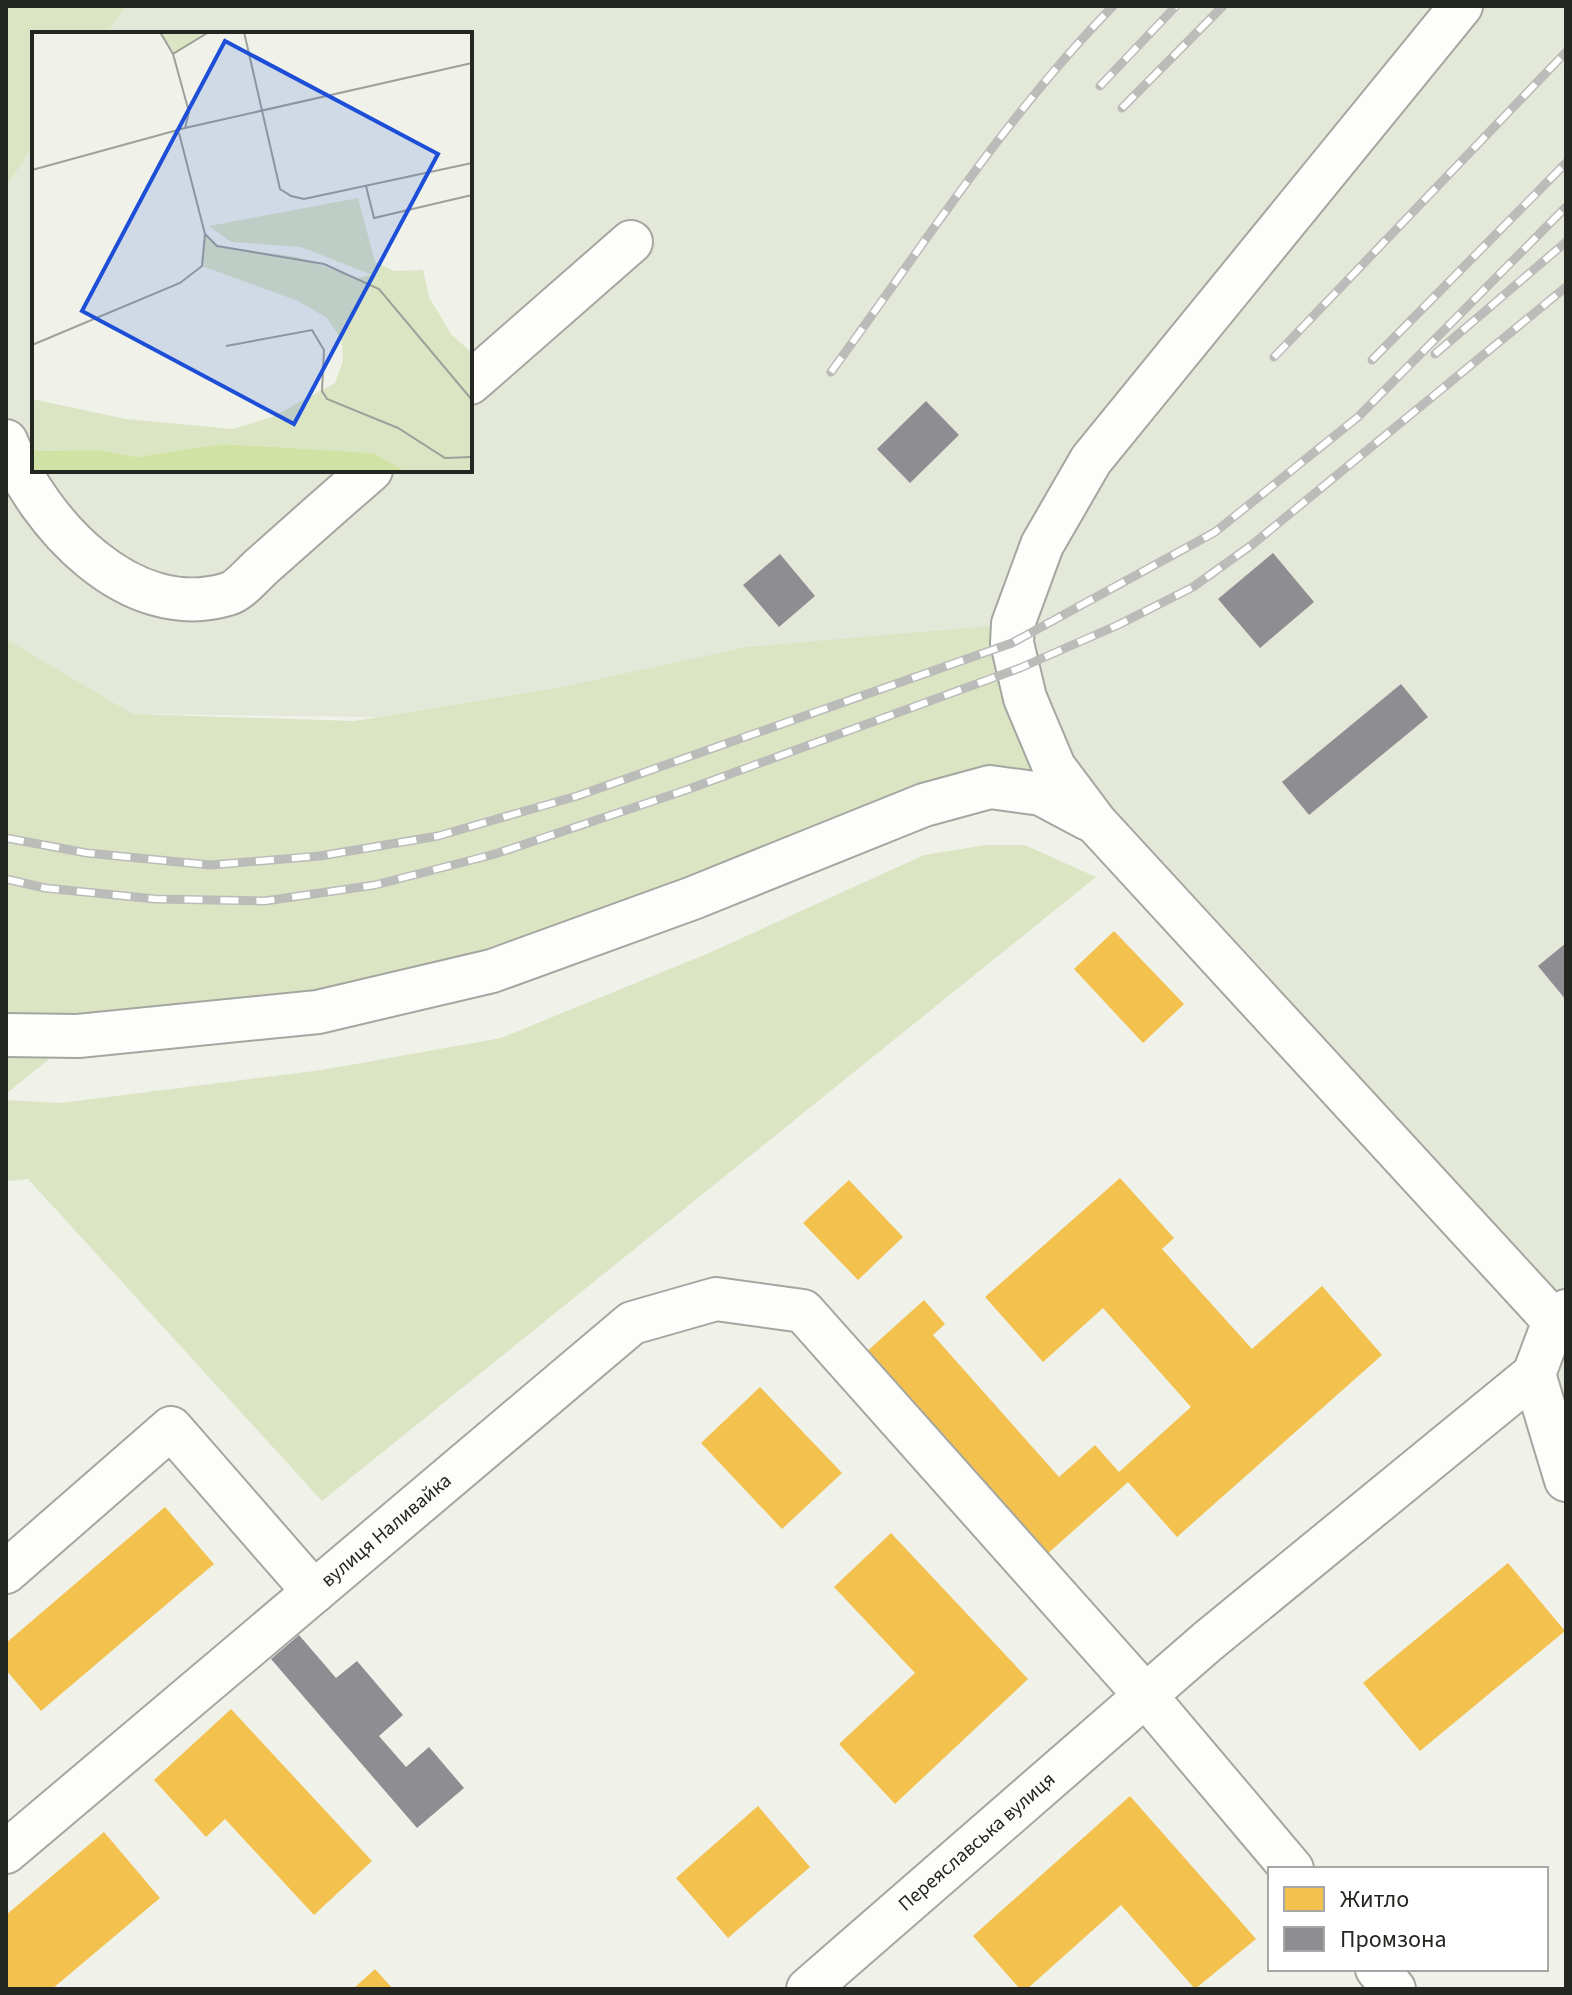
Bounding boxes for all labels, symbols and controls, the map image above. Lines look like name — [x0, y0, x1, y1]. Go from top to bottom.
inset map — [32, 32, 472, 472]
street label: вулиця Наливайка — [315, 1467, 458, 1594]
street label: Переяславська вулиця — [892, 1766, 1062, 1918]
legend — [1268, 1867, 1548, 1971]
text: Житло — [1340, 1882, 1409, 1917]
text: Промзона — [1340, 1922, 1447, 1957]

